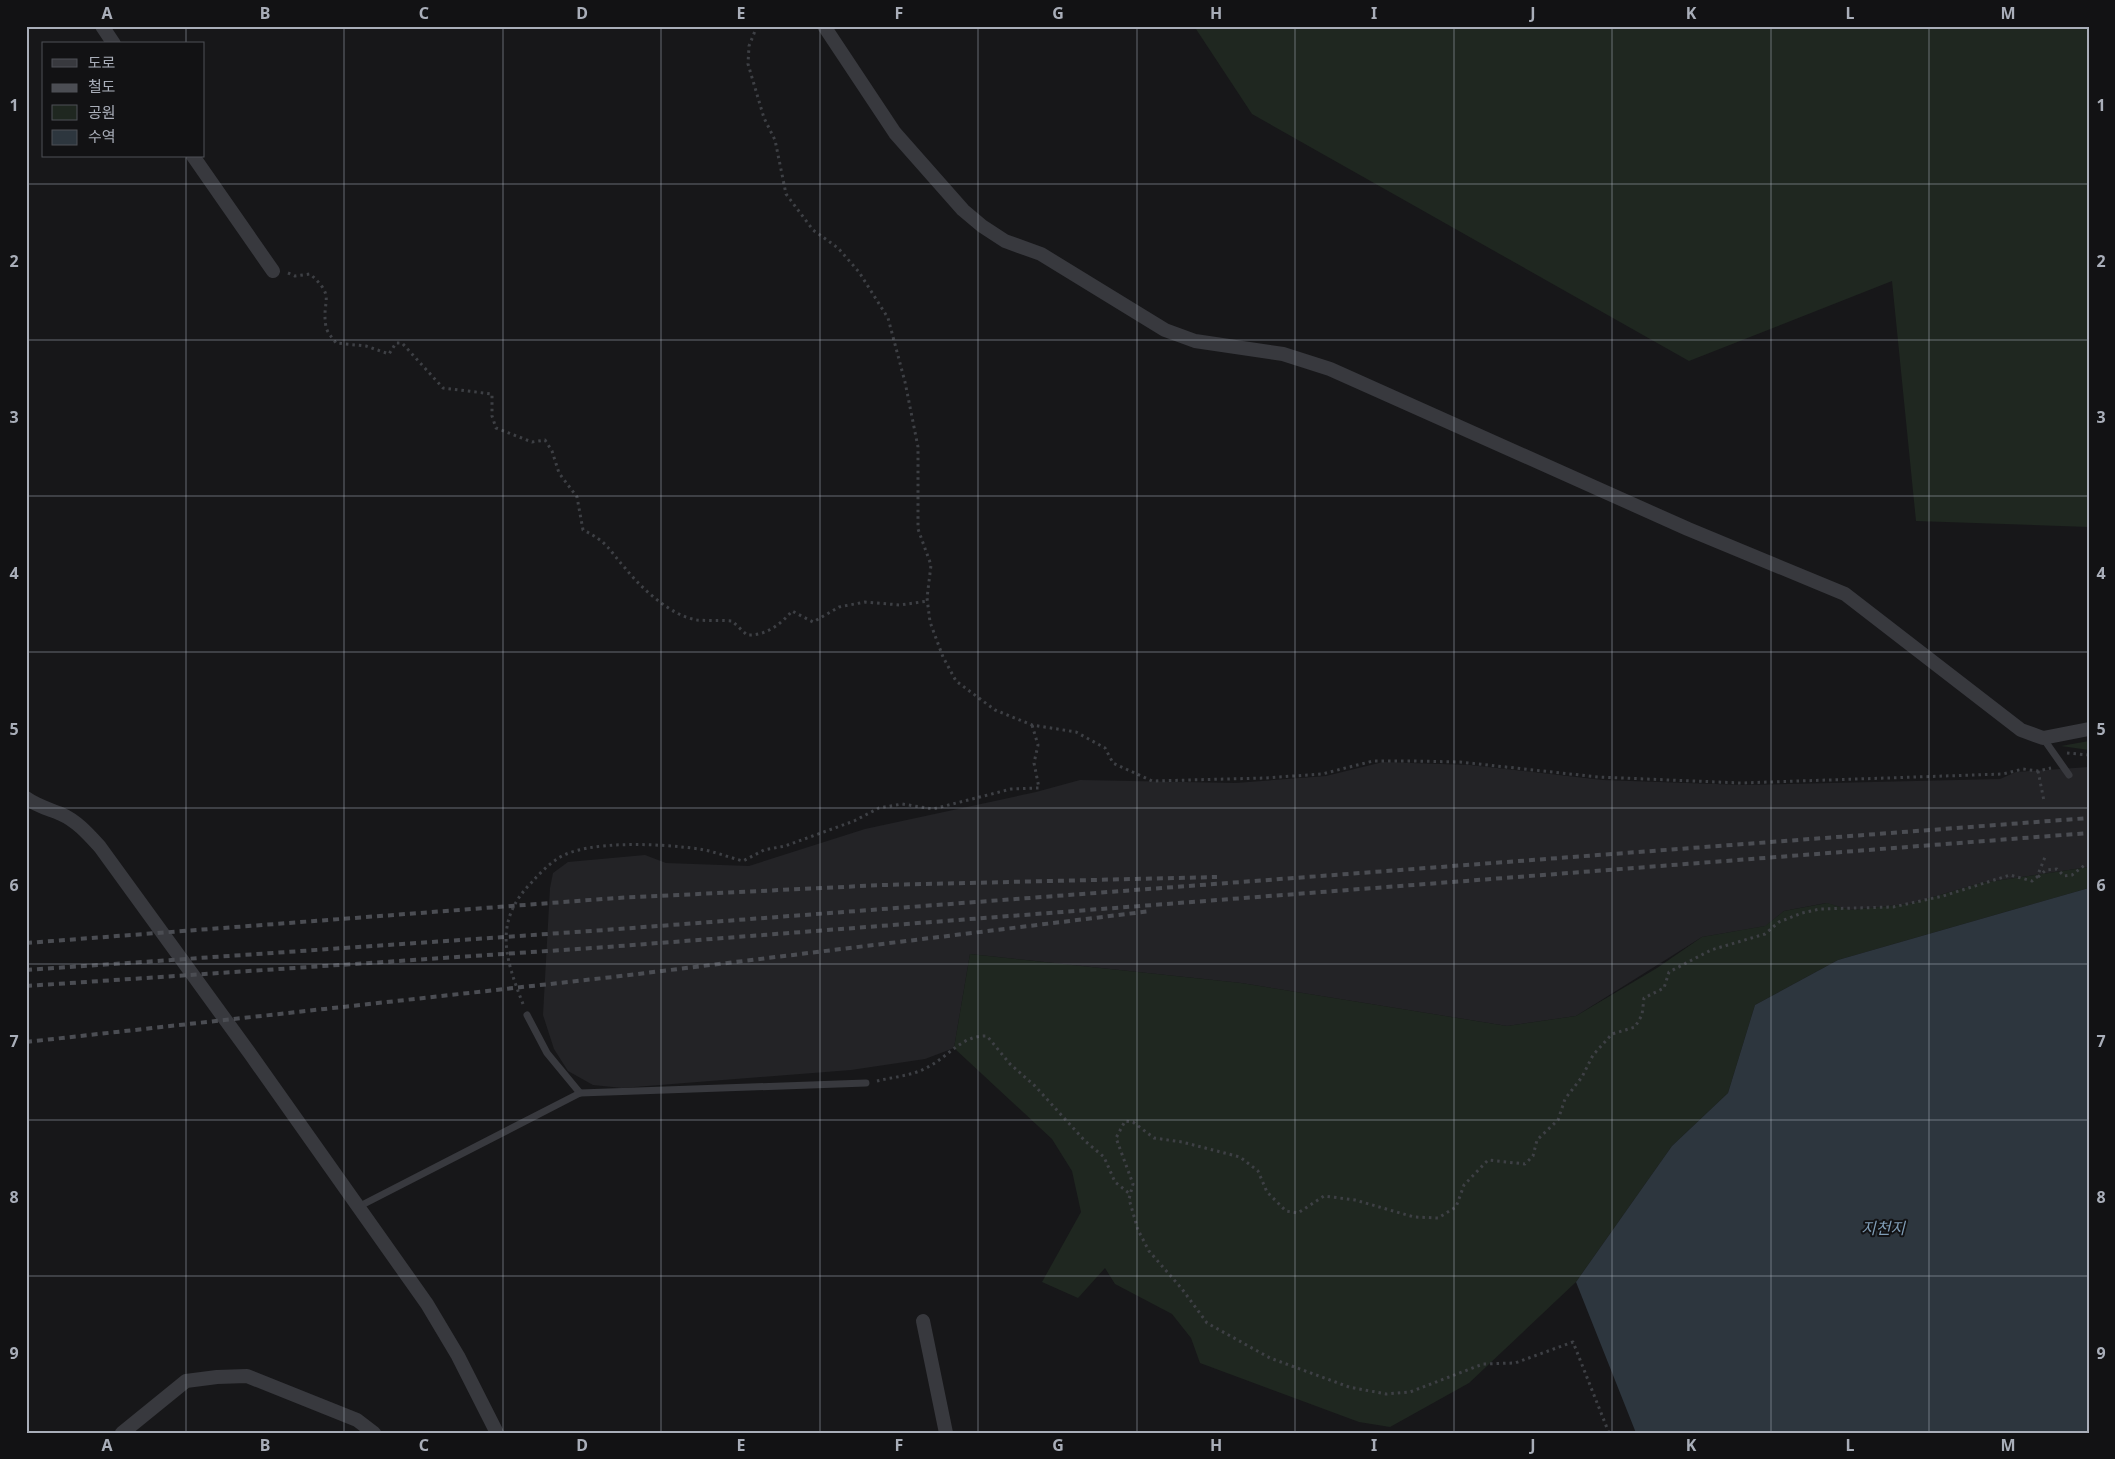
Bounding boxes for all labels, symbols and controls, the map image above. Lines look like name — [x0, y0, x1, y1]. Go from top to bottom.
text: A — [101, 2, 113, 24]
text: B — [260, 2, 270, 24]
text: C — [419, 2, 429, 24]
text: D — [576, 2, 588, 24]
text: E — [737, 2, 746, 24]
text: F — [895, 2, 903, 24]
text: G — [1052, 2, 1064, 24]
text: H — [1210, 2, 1222, 24]
text: I — [1371, 2, 1377, 24]
text: J — [1528, 2, 1536, 24]
text: K — [1686, 2, 1697, 24]
text: L — [1846, 2, 1855, 24]
text: M — [2000, 2, 2016, 24]
legend — [42, 42, 205, 158]
text: 도로 — [88, 52, 116, 72]
text: 철도 — [88, 76, 116, 96]
text: 1 — [9, 94, 19, 116]
text: 1 — [2096, 94, 2106, 116]
text: 공원 — [88, 102, 116, 122]
text: 수역 — [88, 126, 116, 146]
text: 2 — [9, 250, 19, 272]
text: 2 — [2096, 250, 2106, 272]
text: 3 — [9, 406, 19, 428]
text: 3 — [2096, 406, 2106, 428]
text: 4 — [9, 562, 19, 584]
text: 4 — [2096, 562, 2106, 584]
text: 5 — [9, 718, 19, 740]
text: 5 — [2096, 718, 2106, 740]
text: 6 — [9, 874, 19, 896]
text: 6 — [2096, 874, 2106, 896]
text: 7 — [9, 1030, 19, 1052]
text: 7 — [2096, 1030, 2106, 1052]
text: 8 — [9, 1186, 19, 1208]
text: 8 — [2096, 1186, 2106, 1208]
water label: 지천지 — [1861, 1217, 1906, 1239]
text: 9 — [9, 1342, 19, 1364]
text: 9 — [2096, 1342, 2106, 1364]
text: A — [101, 1434, 113, 1456]
text: B — [260, 1434, 270, 1456]
text: C — [419, 1434, 429, 1456]
text: D — [576, 1434, 588, 1456]
text: E — [737, 1434, 746, 1456]
text: F — [895, 1434, 903, 1456]
text: G — [1052, 1434, 1064, 1456]
text: H — [1210, 1434, 1222, 1456]
text: I — [1371, 1434, 1377, 1456]
text: J — [1528, 1434, 1536, 1456]
text: K — [1686, 1434, 1697, 1456]
text: L — [1846, 1434, 1855, 1456]
text: M — [2000, 1434, 2016, 1456]

